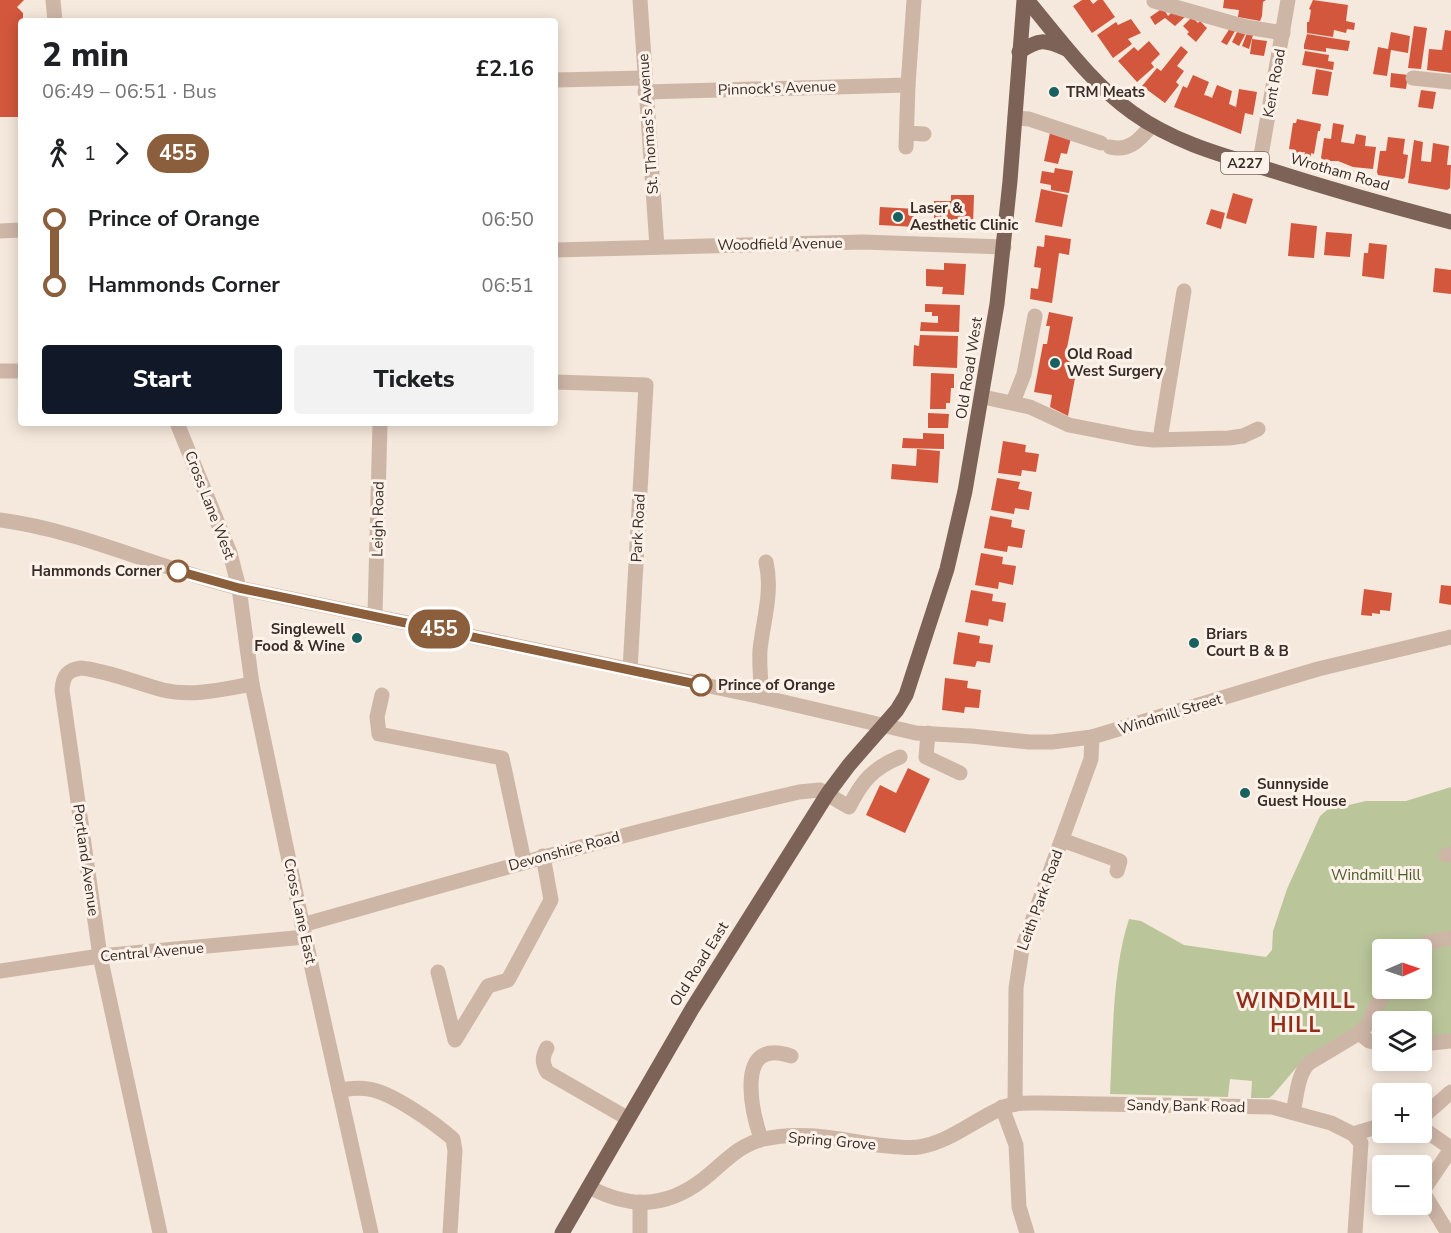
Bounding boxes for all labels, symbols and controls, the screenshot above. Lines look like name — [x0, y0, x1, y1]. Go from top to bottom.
text: 2 min — [42, 33, 129, 78]
street label: Kent Road — [1258, 47, 1290, 119]
street label: St. Thomas's Avenue — [633, 53, 663, 195]
text: £2.16 — [476, 54, 534, 84]
street label: Pinnock's Avenue — [718, 76, 836, 100]
text: 06:49 – 06:51 · Bus — [42, 78, 217, 105]
place label: TRM Meats — [1066, 82, 1145, 102]
marker: TRM Meats — [1047, 85, 1061, 99]
icon: walk — [42, 137, 75, 170]
icon: forward — [105, 137, 138, 170]
text: 455 — [159, 139, 197, 167]
text: 1 — [84, 140, 96, 167]
street label: Wrotham Road — [1288, 148, 1392, 196]
road number: A227 — [1221, 152, 1269, 174]
place label: Laser & Aesthetic Clinic — [910, 198, 1018, 235]
text: Prince of Orange — [88, 204, 260, 234]
text: 06:50 — [481, 206, 534, 233]
marker: Laser & Aesthetic Clinic — [891, 210, 905, 224]
street label: Woodfield Avenue — [717, 233, 843, 255]
text: Hammonds Corner — [88, 270, 280, 300]
text: 06:51 — [481, 272, 534, 299]
street label: Old Road West — [951, 315, 987, 421]
place label: Old Road West Surgery — [1067, 344, 1163, 381]
button: Start — [42, 345, 282, 414]
button: Tickets — [294, 345, 534, 414]
marker: Old Road West Surgery — [1048, 356, 1062, 370]
street label: Cross Lane West — [180, 448, 240, 563]
street label: Leigh Road — [367, 481, 389, 557]
street label: Park Road — [626, 493, 650, 563]
marker: Hammonds Corner — [167, 560, 189, 582]
place label: Hammonds Corner — [31, 561, 162, 581]
line badge: 455 — [404, 610, 474, 648]
text: 455 — [420, 615, 458, 643]
place label: Singlewell Food & Wine — [254, 619, 345, 656]
place label: Briars Court B & B — [1206, 624, 1289, 661]
marker: Singlewell Food & Wine — [350, 631, 364, 645]
marker: Briars Court B & B — [1187, 636, 1201, 650]
marker: Prince of Orange — [690, 674, 712, 696]
place label: Prince of Orange — [718, 675, 835, 695]
street label: Windmill Street — [1116, 689, 1225, 739]
place label: Sunnyside Guest House — [1257, 774, 1346, 811]
marker: Sunnyside Guest House — [1238, 786, 1252, 800]
street label: Portland Avenue — [68, 803, 104, 917]
street label: Devonshire Road — [506, 826, 622, 876]
street label: Leith Park Road — [1012, 847, 1068, 953]
street label: Cross Lane East — [279, 856, 321, 966]
park label: Windmill Hill — [1331, 865, 1422, 885]
street label: Old Road East — [665, 917, 733, 1010]
street label: Central Avenue — [99, 938, 205, 966]
north arrow — [1372, 939, 1432, 999]
map controls — [1372, 939, 1432, 1215]
district label: WINDMILL HILL — [1236, 987, 1356, 1039]
button: layers — [1372, 1011, 1432, 1071]
button: + — [1372, 1083, 1432, 1143]
street label: Sandy Bank Road — [1126, 1095, 1246, 1117]
street label: Spring Grove — [787, 1127, 877, 1155]
button: − — [1372, 1155, 1432, 1215]

